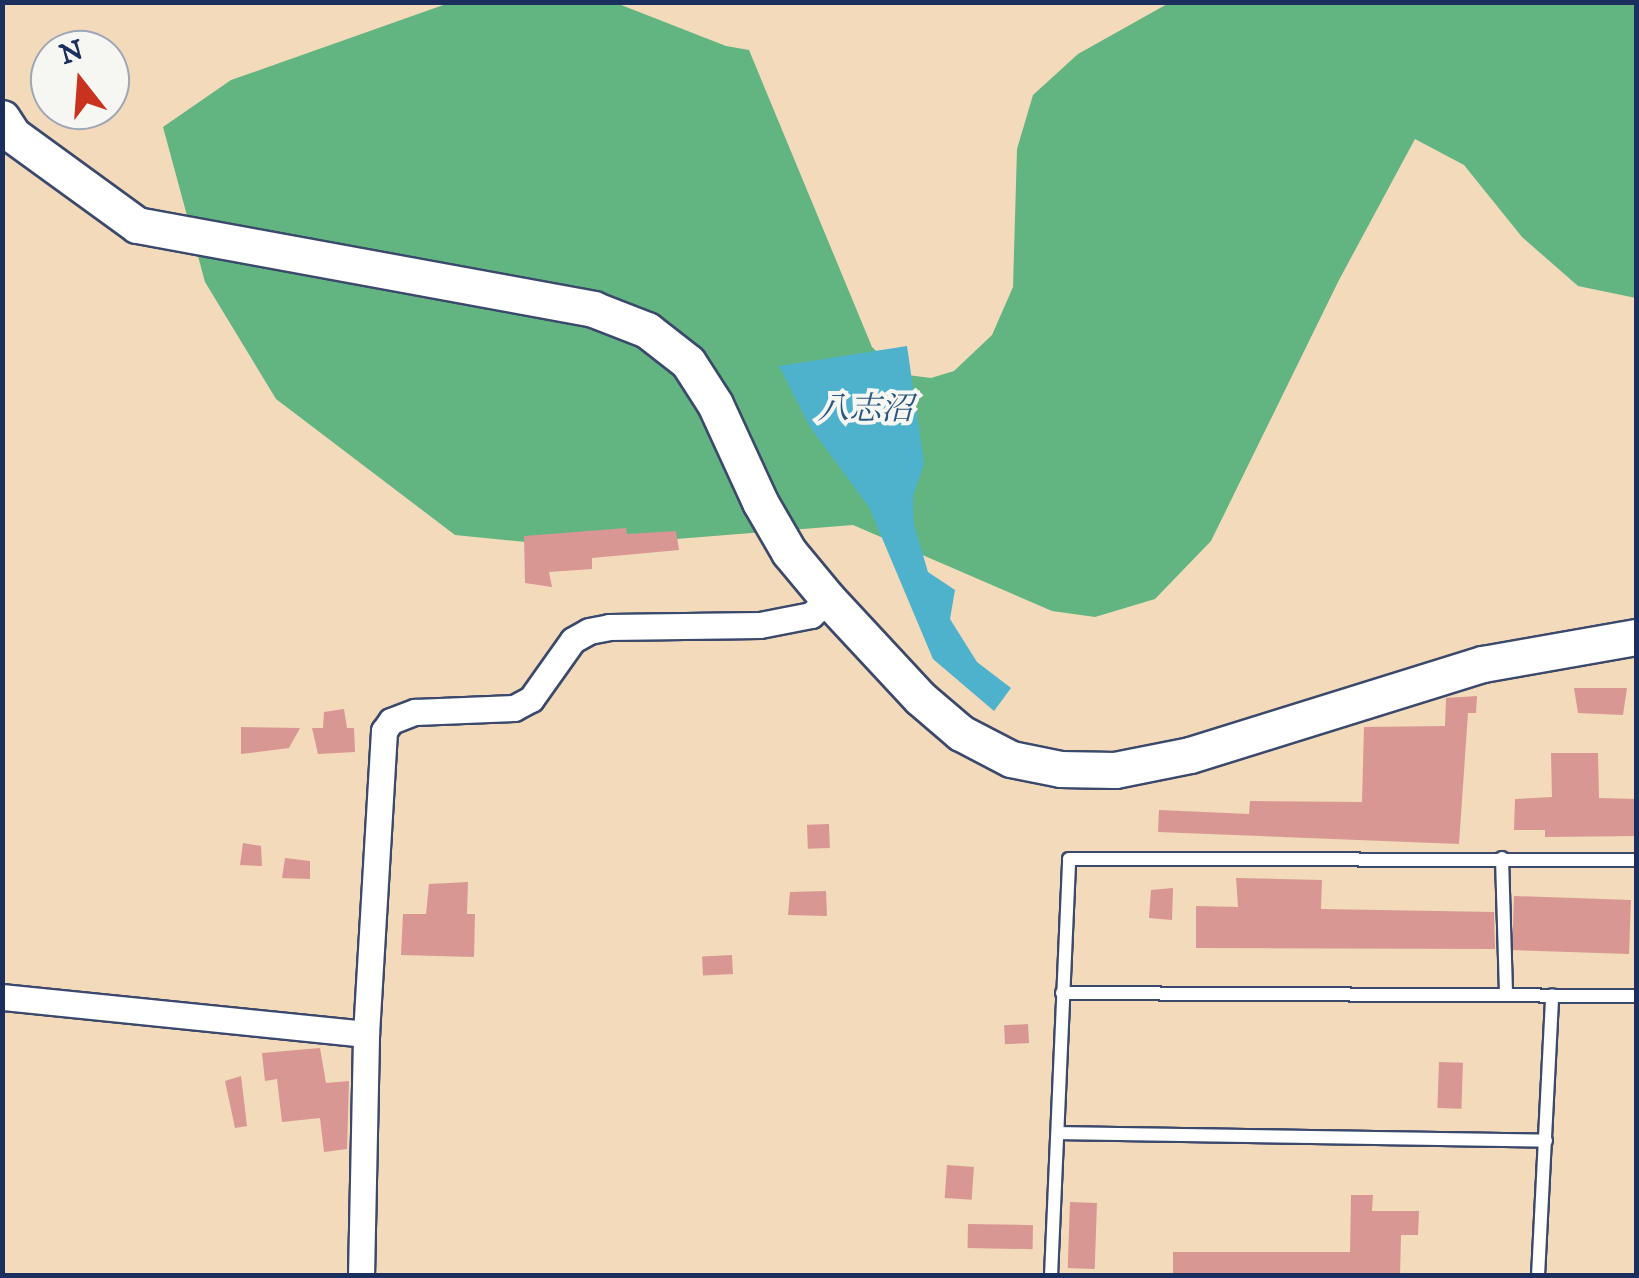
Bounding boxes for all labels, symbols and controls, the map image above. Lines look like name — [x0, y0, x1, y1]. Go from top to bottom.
north arrow — [30, 30, 130, 130]
text: N — [56, 33, 88, 73]
water label: 八志沼 — [817, 391, 913, 429]

